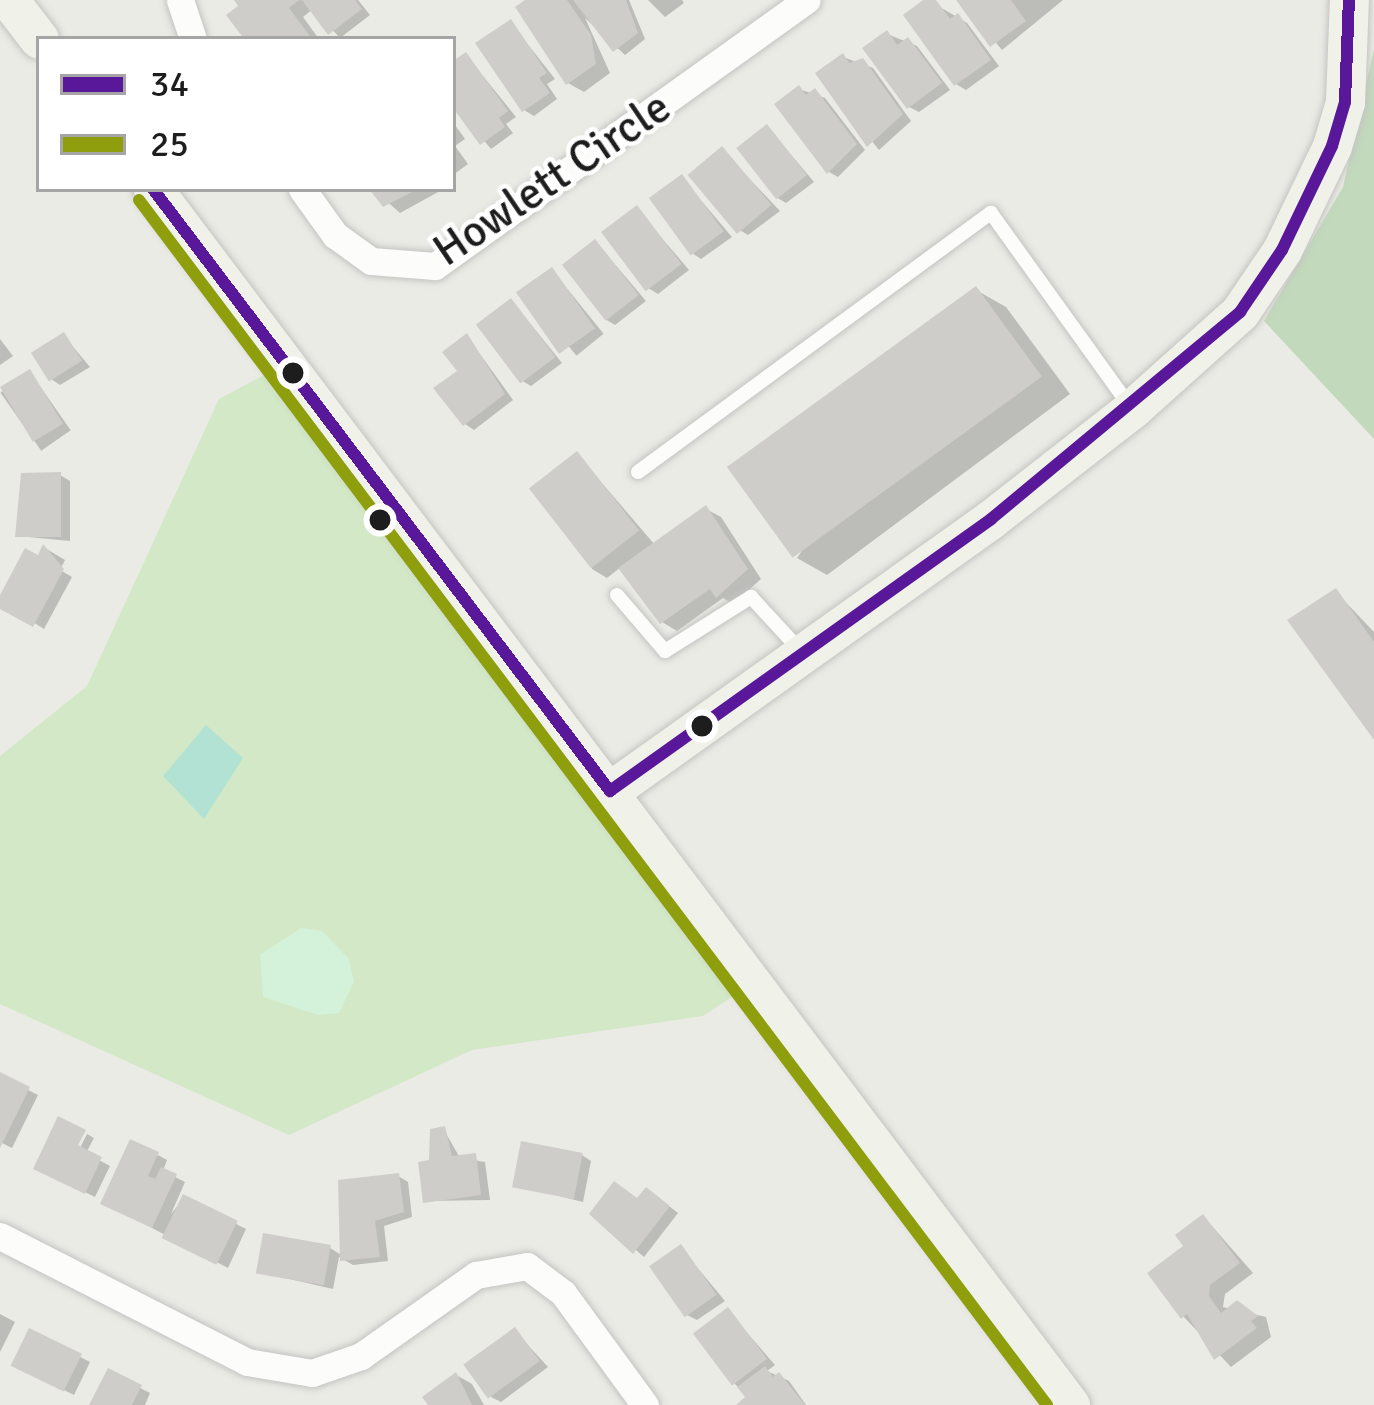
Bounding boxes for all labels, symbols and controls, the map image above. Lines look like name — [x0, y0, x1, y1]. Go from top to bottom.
legend — [36, 36, 456, 192]
text: 34 — [150, 62, 189, 107]
street label: Howlett Circle — [423, 80, 681, 278]
text: 25 — [150, 122, 189, 167]
unlabelled marker — [282, 362, 304, 384]
unlabelled marker — [369, 509, 391, 531]
unlabelled marker — [691, 715, 713, 737]

